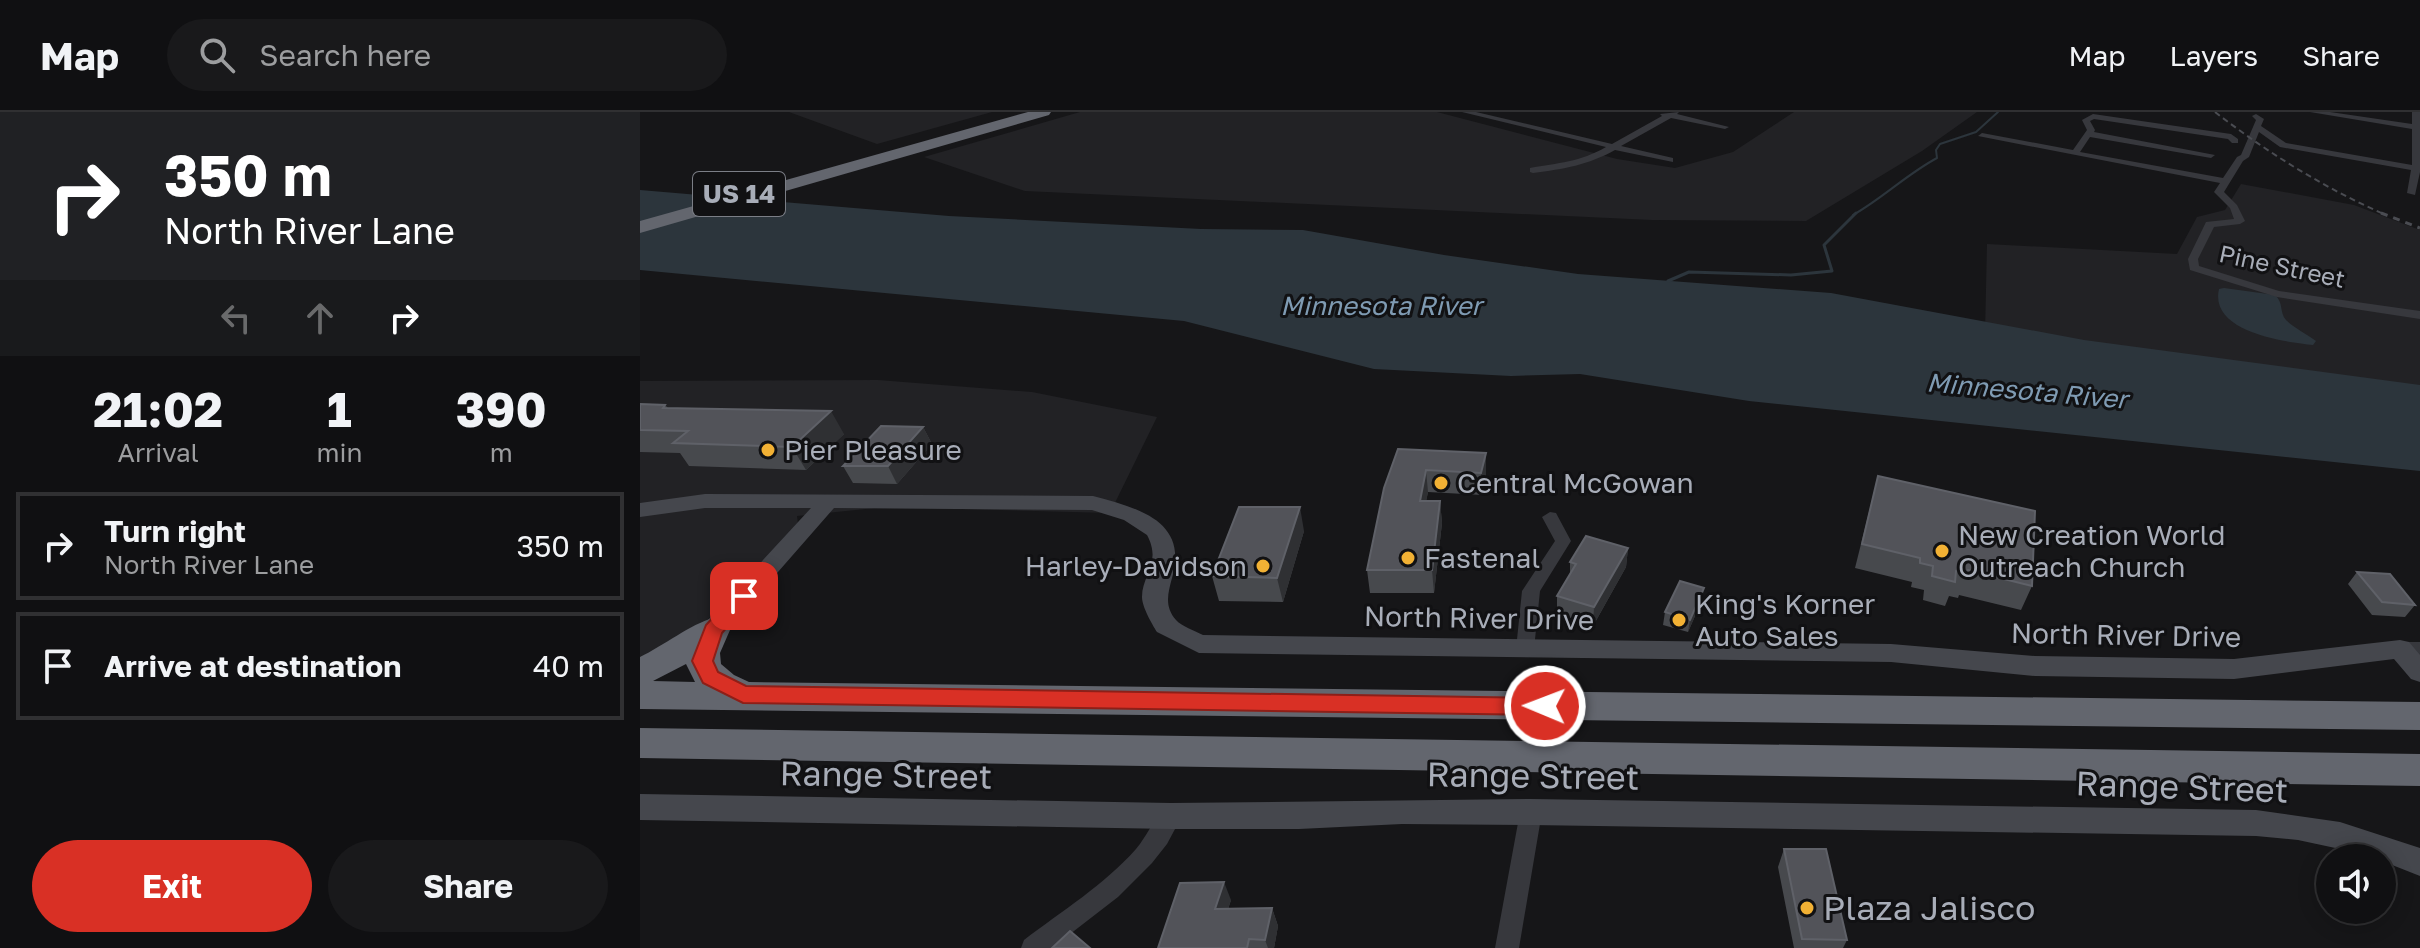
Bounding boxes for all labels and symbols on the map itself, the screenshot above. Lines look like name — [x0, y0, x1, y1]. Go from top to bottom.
road number: US 14 — [693, 172, 785, 216]
street label: Pine Street — [2217, 238, 2348, 293]
water label: Minnesota River — [1280, 290, 1485, 321]
water label: Minnesota River — [1925, 366, 2132, 415]
place label: Pier Pleasure — [784, 433, 962, 466]
marker: Pier Pleasure — [759, 441, 777, 459]
place label: Central McGowan — [1457, 466, 1694, 499]
marker: Central McGowan — [1432, 474, 1450, 492]
place label: New Creation World Outreach Church — [1958, 518, 2226, 583]
place label: Fastenal — [1424, 541, 1540, 574]
marker: New Creation World Outreach Church — [1933, 542, 1951, 560]
place label: Harley-Davidson — [1025, 549, 1247, 582]
marker: Fastenal — [1399, 549, 1417, 567]
marker: Harley-Davidson — [1254, 557, 1272, 575]
pin — [710, 562, 778, 630]
place label: King's Korner Auto Sales — [1695, 587, 1875, 652]
street label: North River Drive — [1364, 599, 1594, 636]
marker: King's Korner Auto Sales — [1670, 611, 1688, 629]
street label: North River Drive — [2011, 616, 2241, 653]
position arrow — [1503, 664, 1587, 748]
street label: Range Street — [779, 752, 993, 796]
street label: Range Street — [1426, 753, 1640, 797]
street label: Range Street — [2075, 762, 2289, 810]
place label: Plaza Jalisco — [1823, 887, 2035, 927]
marker: Plaza Jalisco — [1798, 899, 1816, 917]

